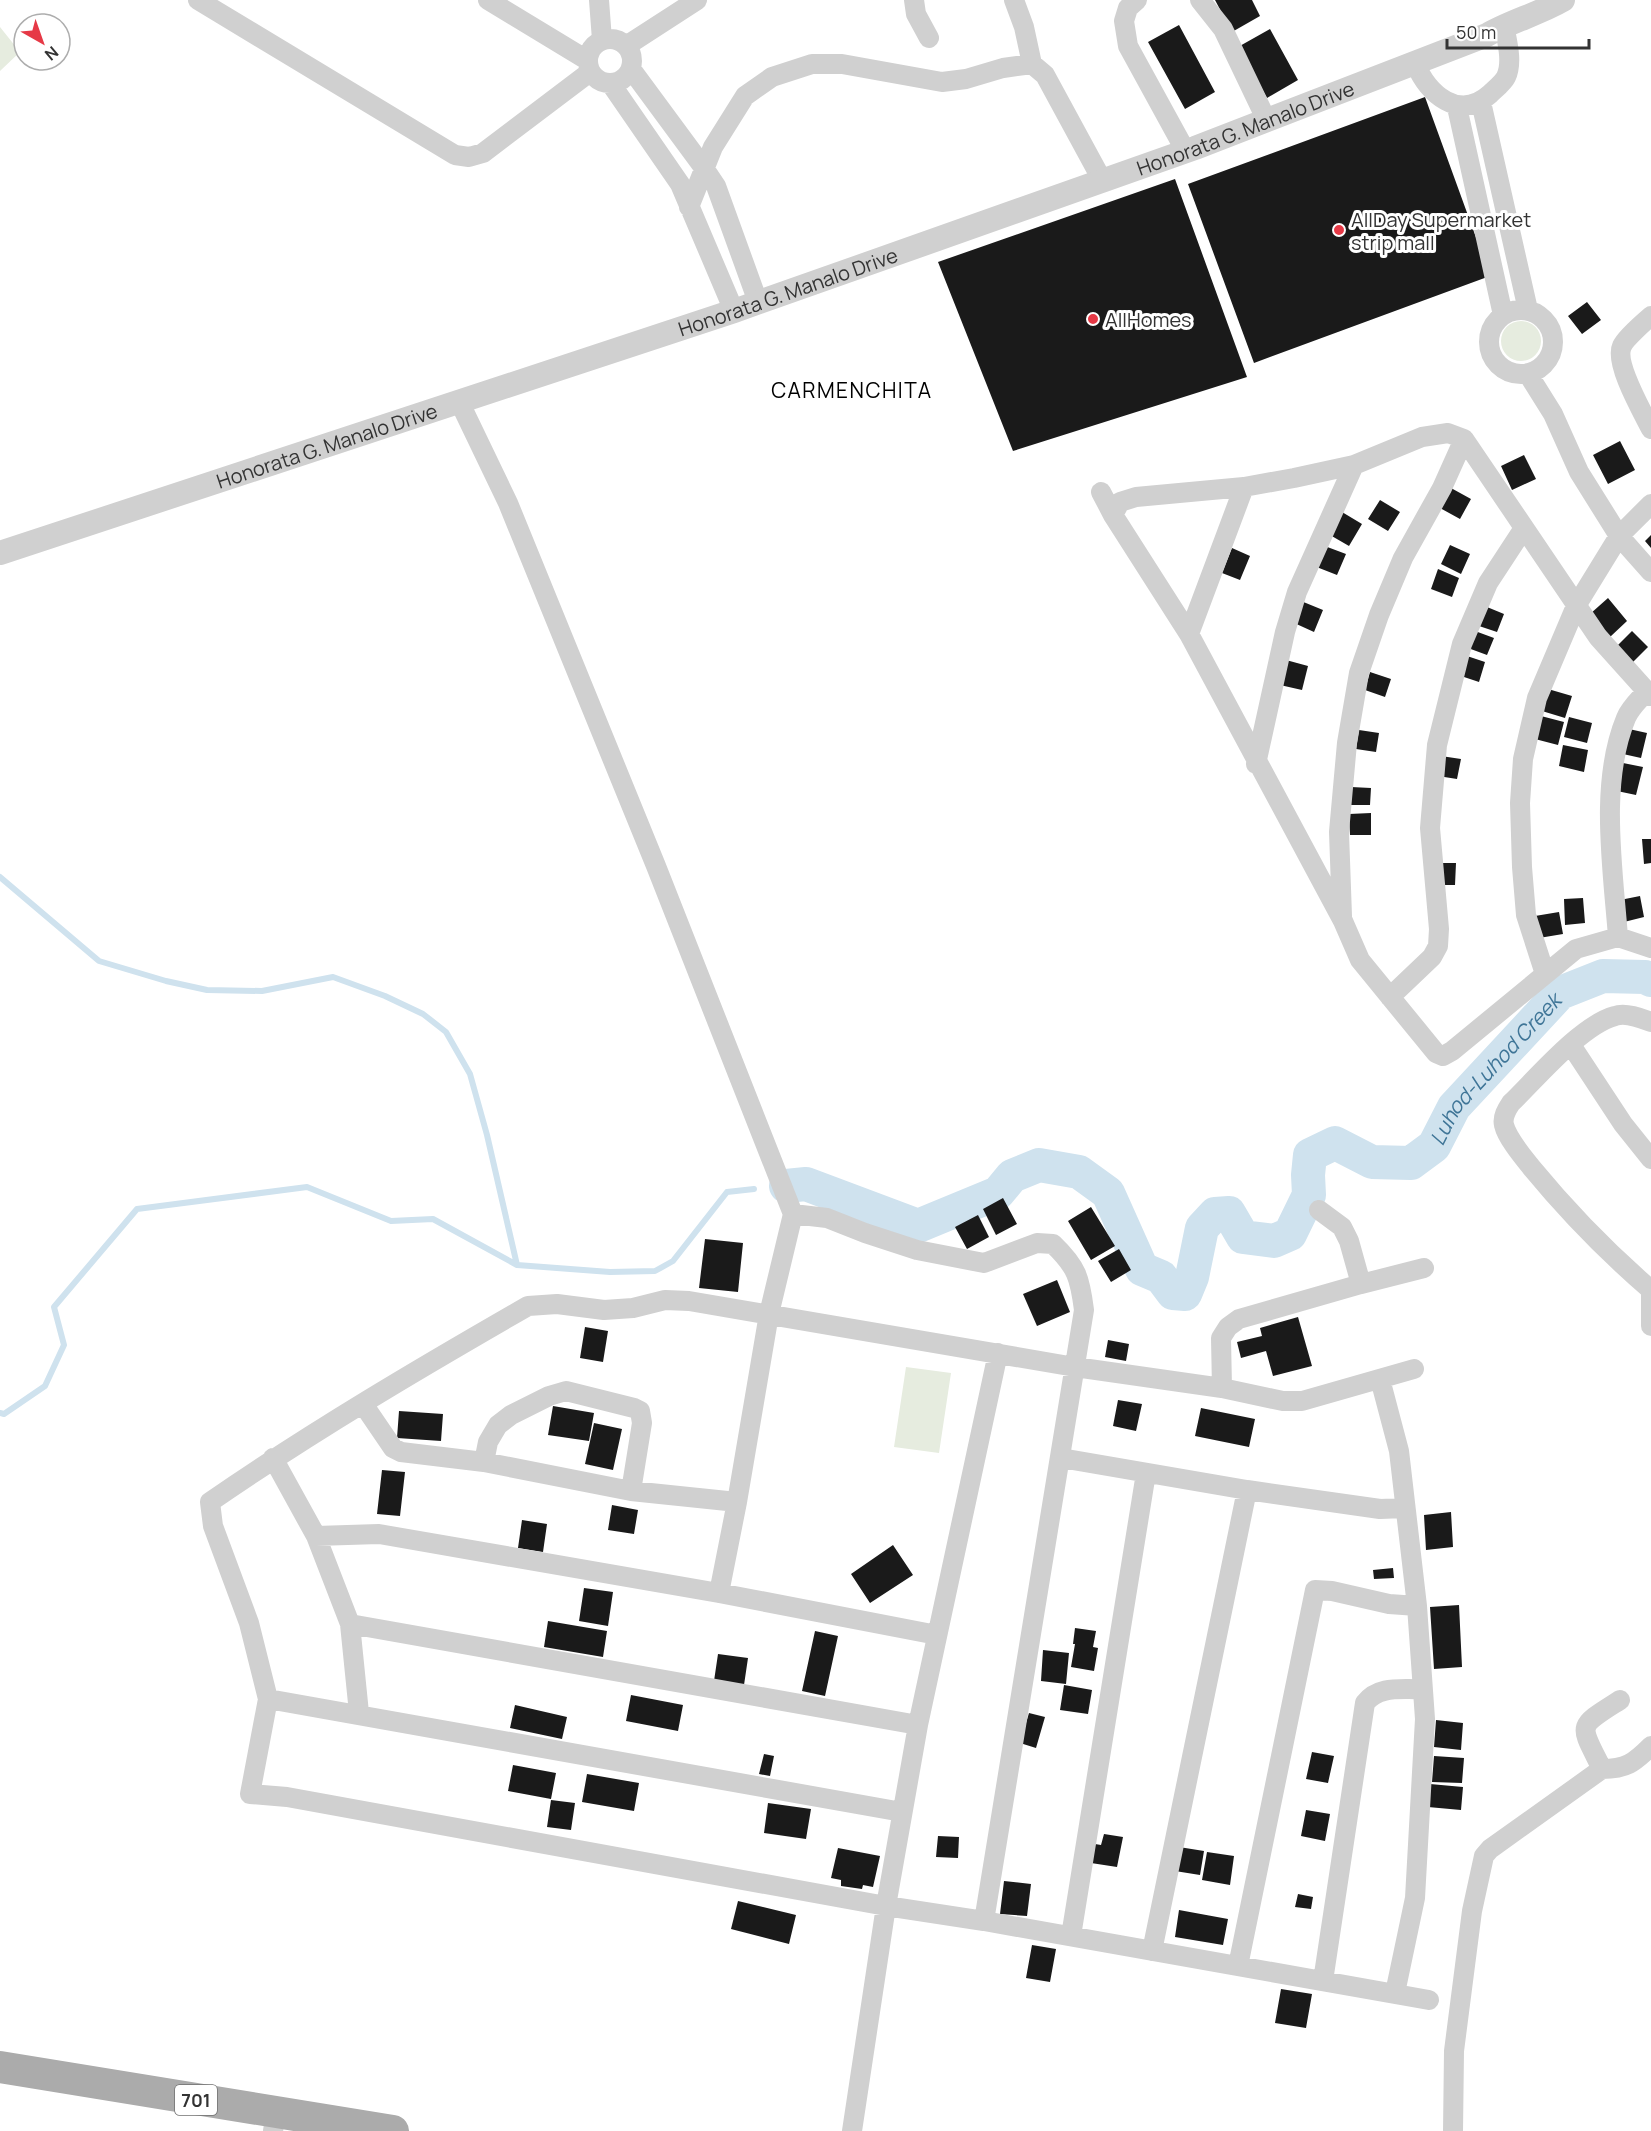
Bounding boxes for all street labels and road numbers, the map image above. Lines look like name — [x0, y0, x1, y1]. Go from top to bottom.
street label: Honorata G. Manalo Drive — [1133, 74, 1358, 181]
street label: Honorata G. Manalo Drive — [674, 241, 901, 342]
street label: Honorata G. Manalo Drive — [213, 396, 441, 494]
road number: 701 — [175, 2085, 217, 2115]

